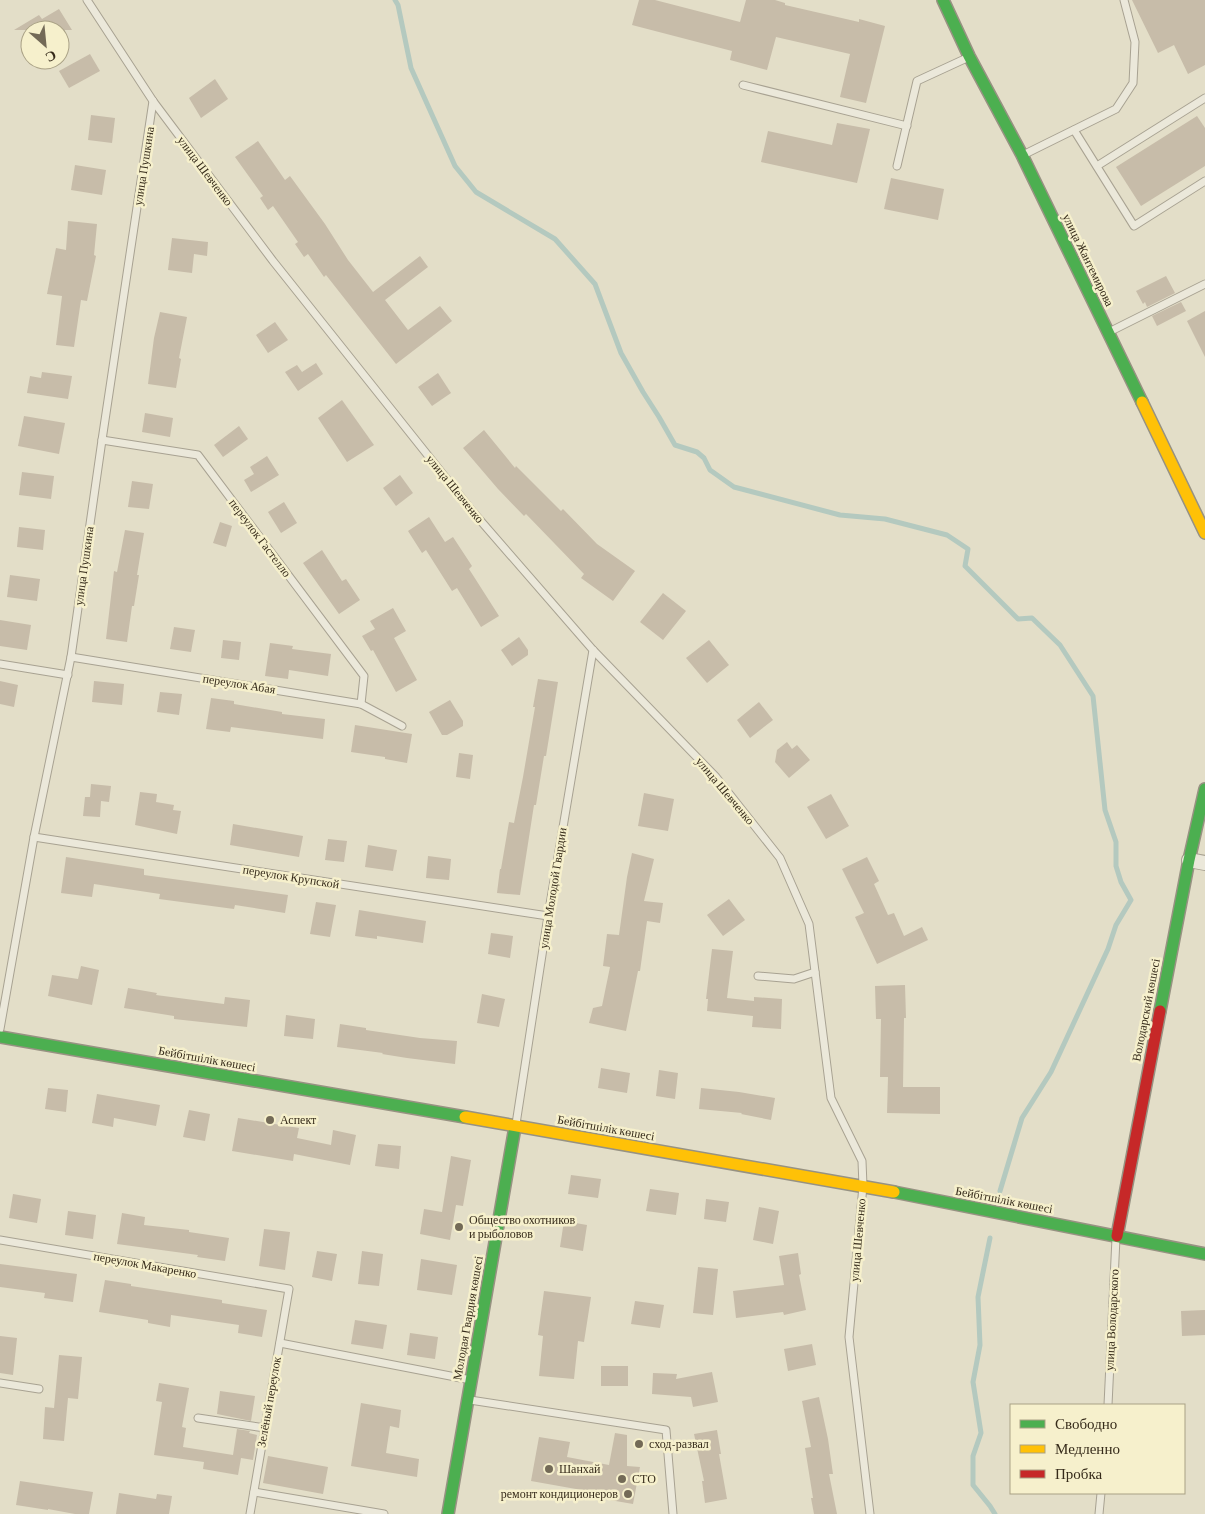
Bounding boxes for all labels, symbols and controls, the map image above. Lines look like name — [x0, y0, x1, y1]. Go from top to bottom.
north arrow — [20, 20, 70, 70]
text: С — [43, 47, 59, 66]
street label: улица Пушкина — [131, 125, 157, 207]
street label: улица Шевченко — [174, 133, 236, 209]
street label: улица Жантемирова — [1059, 211, 1117, 309]
street label: улица Шевченко — [423, 452, 487, 526]
street label: переулок Гастелло — [226, 496, 294, 580]
street label: улица Пушкина — [72, 525, 97, 606]
street label: переулок Абая — [202, 671, 277, 697]
street label: улица Шевченко — [693, 755, 757, 827]
street label: улица Молодой Гвардии — [536, 826, 570, 950]
street label: переулок Крупской — [242, 862, 341, 892]
street label: Володарский көшесі — [1129, 957, 1163, 1063]
street label: Бейбітшілік көшесі — [157, 1044, 257, 1075]
place label: Аспект — [280, 1113, 317, 1127]
street label: Бейбітшілік көшесі — [556, 1113, 656, 1144]
marker: Аспект — [264, 1114, 276, 1126]
street label: Бейбітшілік көшесі — [954, 1184, 1054, 1216]
street label: улица Шевченко — [847, 1198, 869, 1282]
place label: Общество охотников и рыболовов — [469, 1213, 575, 1241]
marker: Общество охотников и рыболовов — [453, 1221, 465, 1233]
street label: переулок Макаренко — [92, 1249, 198, 1281]
street label: Молодая Гвардия көшесі — [450, 1254, 486, 1381]
street label: улица Володарского — [1102, 1269, 1122, 1371]
street label: Зелёный переулок — [254, 1355, 284, 1448]
legend — [1010, 1404, 1185, 1494]
text: Свободно — [1055, 1416, 1117, 1432]
place label: сход-развал — [649, 1437, 709, 1451]
marker: сход-развал — [633, 1438, 645, 1450]
text: Медленно — [1055, 1441, 1120, 1457]
place label: Шанхай — [559, 1462, 601, 1476]
marker: Шанхай — [543, 1463, 555, 1475]
text: Пробка — [1055, 1466, 1103, 1482]
place label: СТО — [632, 1472, 656, 1486]
marker: СТО — [616, 1473, 628, 1485]
place label: ремонт кондиционеров — [501, 1487, 618, 1501]
marker: ремонт кондиционеров — [622, 1488, 634, 1500]

